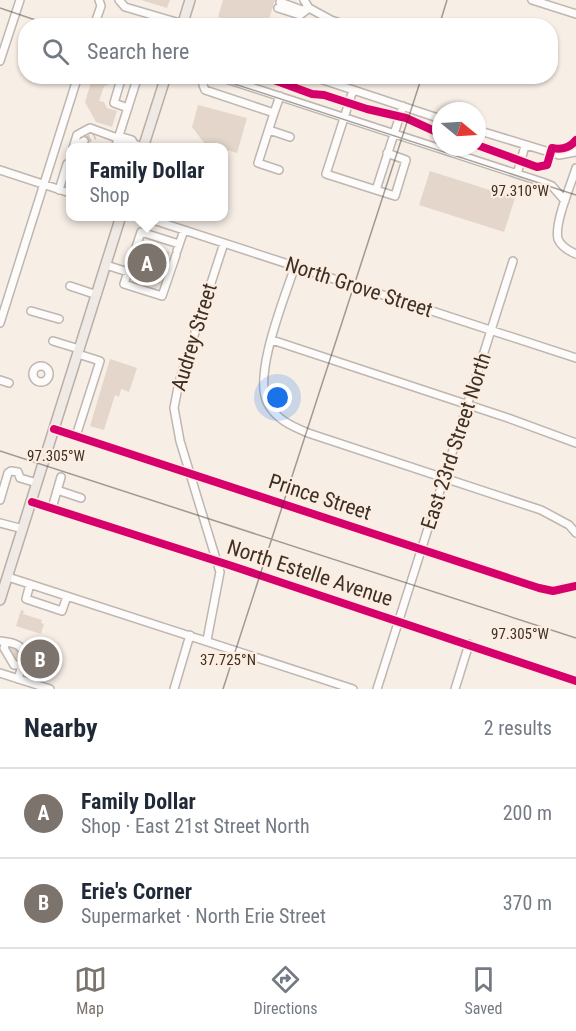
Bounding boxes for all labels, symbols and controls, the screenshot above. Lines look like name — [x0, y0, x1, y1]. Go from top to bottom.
search box — [18, 18, 558, 84]
icon: search — [39, 35, 72, 68]
text: Search here — [87, 39, 189, 64]
north arrow — [432, 102, 486, 156]
popup — [66, 143, 228, 221]
text: Family Dollar — [90, 158, 204, 183]
text: 97.310°W — [491, 182, 550, 200]
text: Shop — [90, 183, 130, 207]
pin: A — [128, 240, 166, 286]
street label: North Grove Street — [282, 252, 436, 322]
street label: Audrey Street — [166, 280, 222, 394]
street label: East 23rd Street North — [416, 350, 496, 532]
your location — [263, 383, 292, 412]
text: 97.305°W — [27, 447, 86, 465]
street label: Prince Street — [266, 469, 374, 525]
street label: North Estelle Avenue — [224, 535, 396, 611]
text: 97.305°W — [491, 625, 550, 643]
pin: B — [20, 636, 60, 682]
text: 37.725°N — [200, 651, 256, 669]
text: Nearby — [24, 713, 98, 743]
text: 2 results — [484, 716, 552, 740]
text: Family Dollar — [81, 789, 196, 814]
text: A — [38, 801, 49, 825]
text: 200 m — [503, 801, 552, 825]
text: Shop · East 21st Street North — [81, 814, 310, 838]
text: Erie's Corner — [81, 879, 192, 904]
text: B — [38, 891, 49, 915]
text: 370 m — [503, 891, 552, 915]
text: Supermarket · North Erie Street — [81, 904, 326, 928]
tab: Map — [74, 963, 107, 1018]
tab: Directions — [254, 963, 317, 1018]
tab: Saved — [464, 963, 502, 1018]

